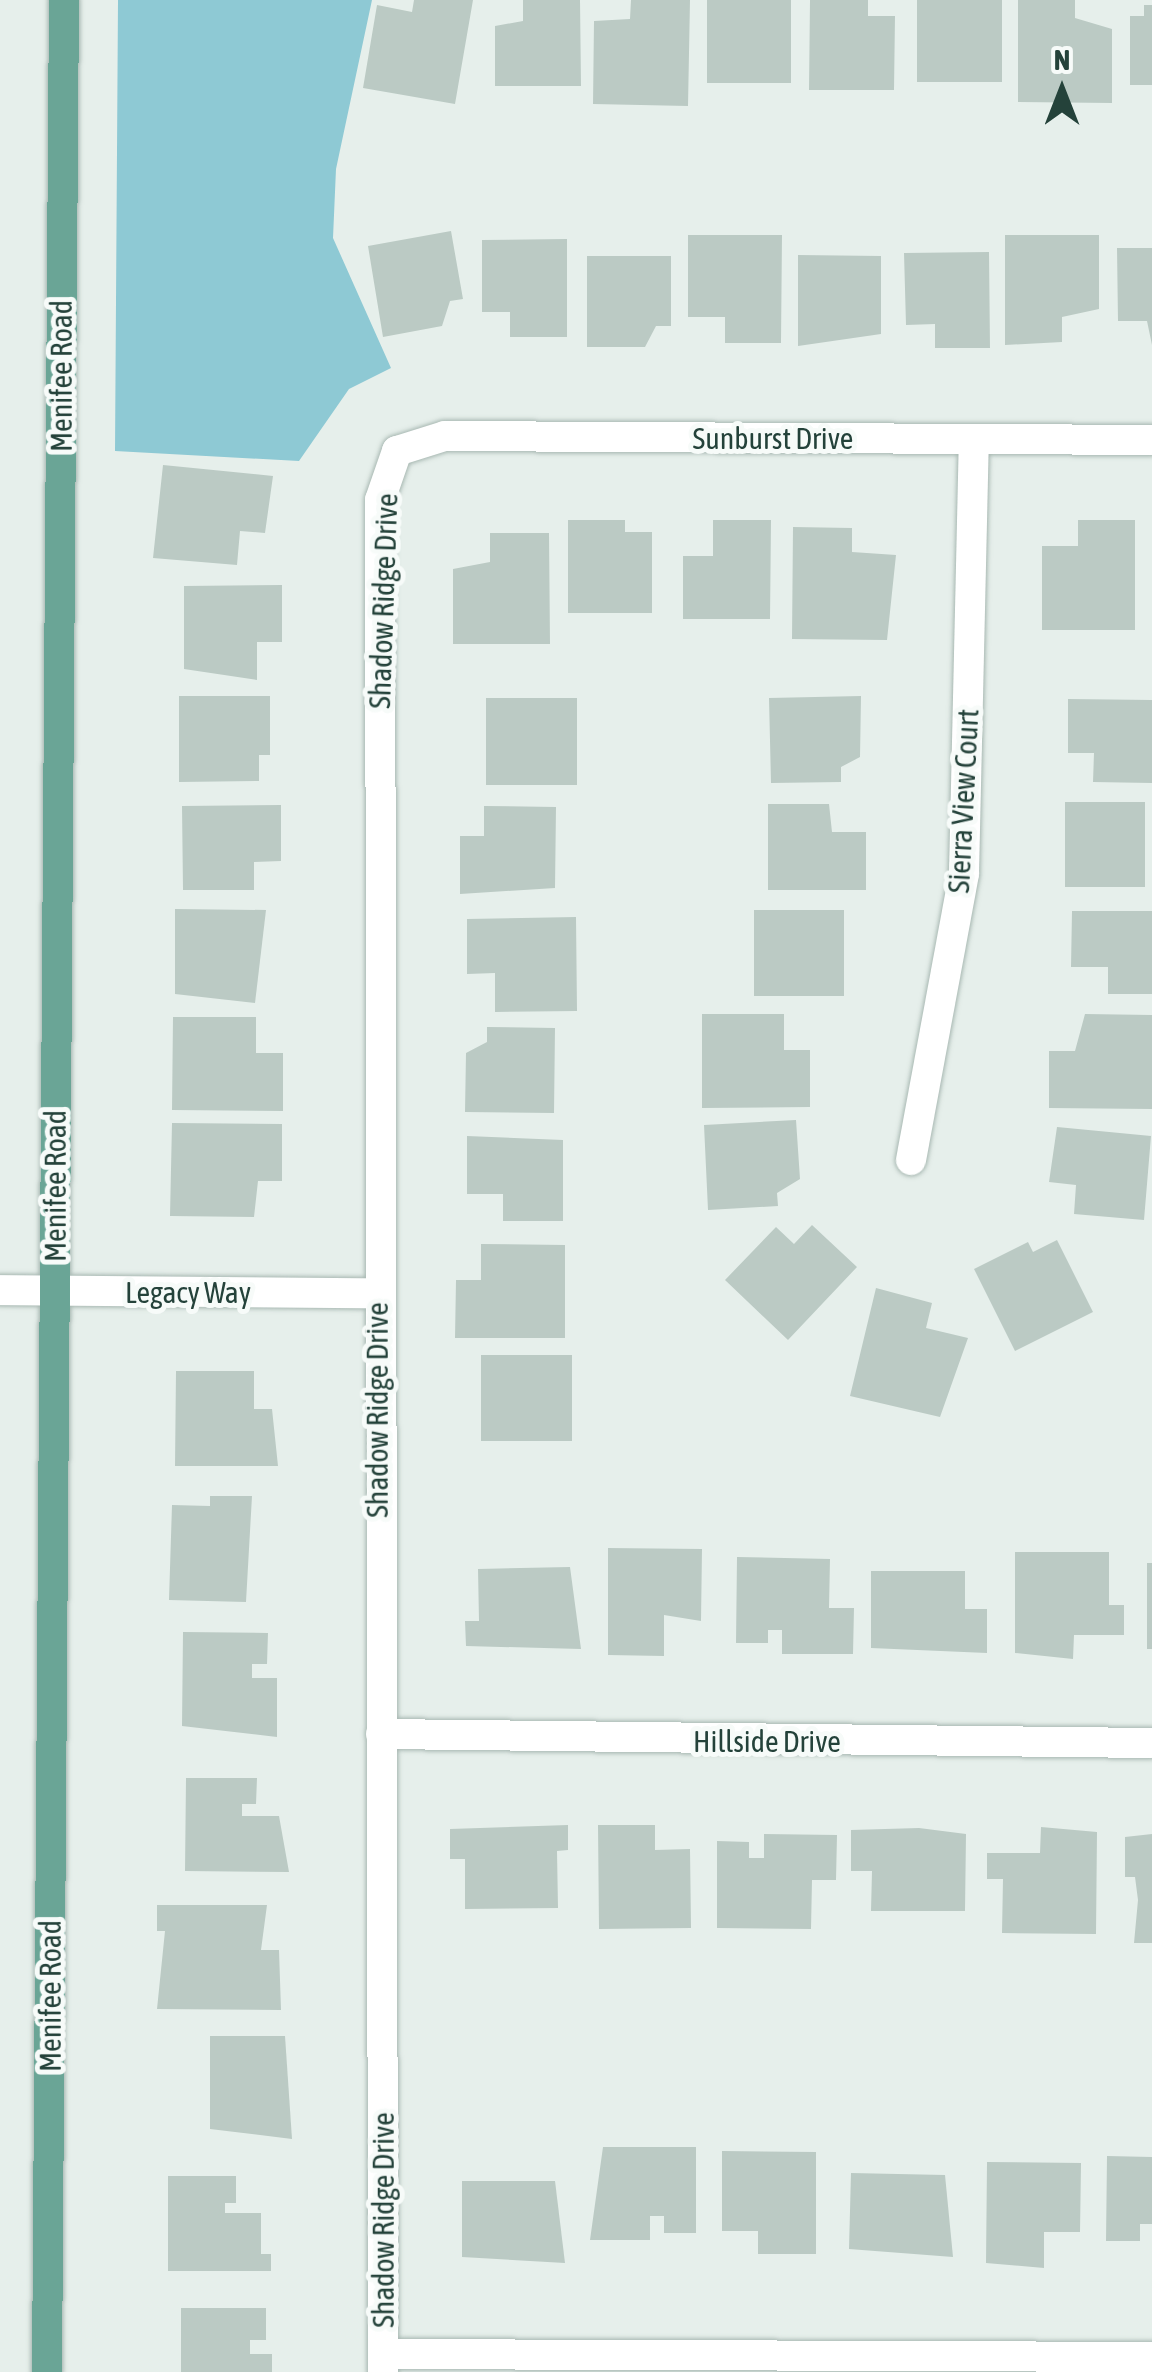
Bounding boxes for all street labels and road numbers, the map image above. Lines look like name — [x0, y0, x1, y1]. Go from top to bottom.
street label: Menifee Road — [43, 300, 79, 452]
street label: Sunburst Drive — [693, 420, 853, 456]
street label: Shadow Ridge Drive — [361, 493, 405, 709]
street label: Sierra View Court — [940, 708, 986, 894]
street label: Menifee Road — [37, 1110, 73, 1262]
street label: Legacy Way — [125, 1274, 251, 1310]
street label: Shadow Ridge Drive — [359, 1302, 395, 1518]
street label: Hillside Drive — [693, 1723, 841, 1759]
street label: Menifee Road — [32, 1920, 68, 2072]
street label: Shadow Ridge Drive — [365, 2112, 401, 2328]

